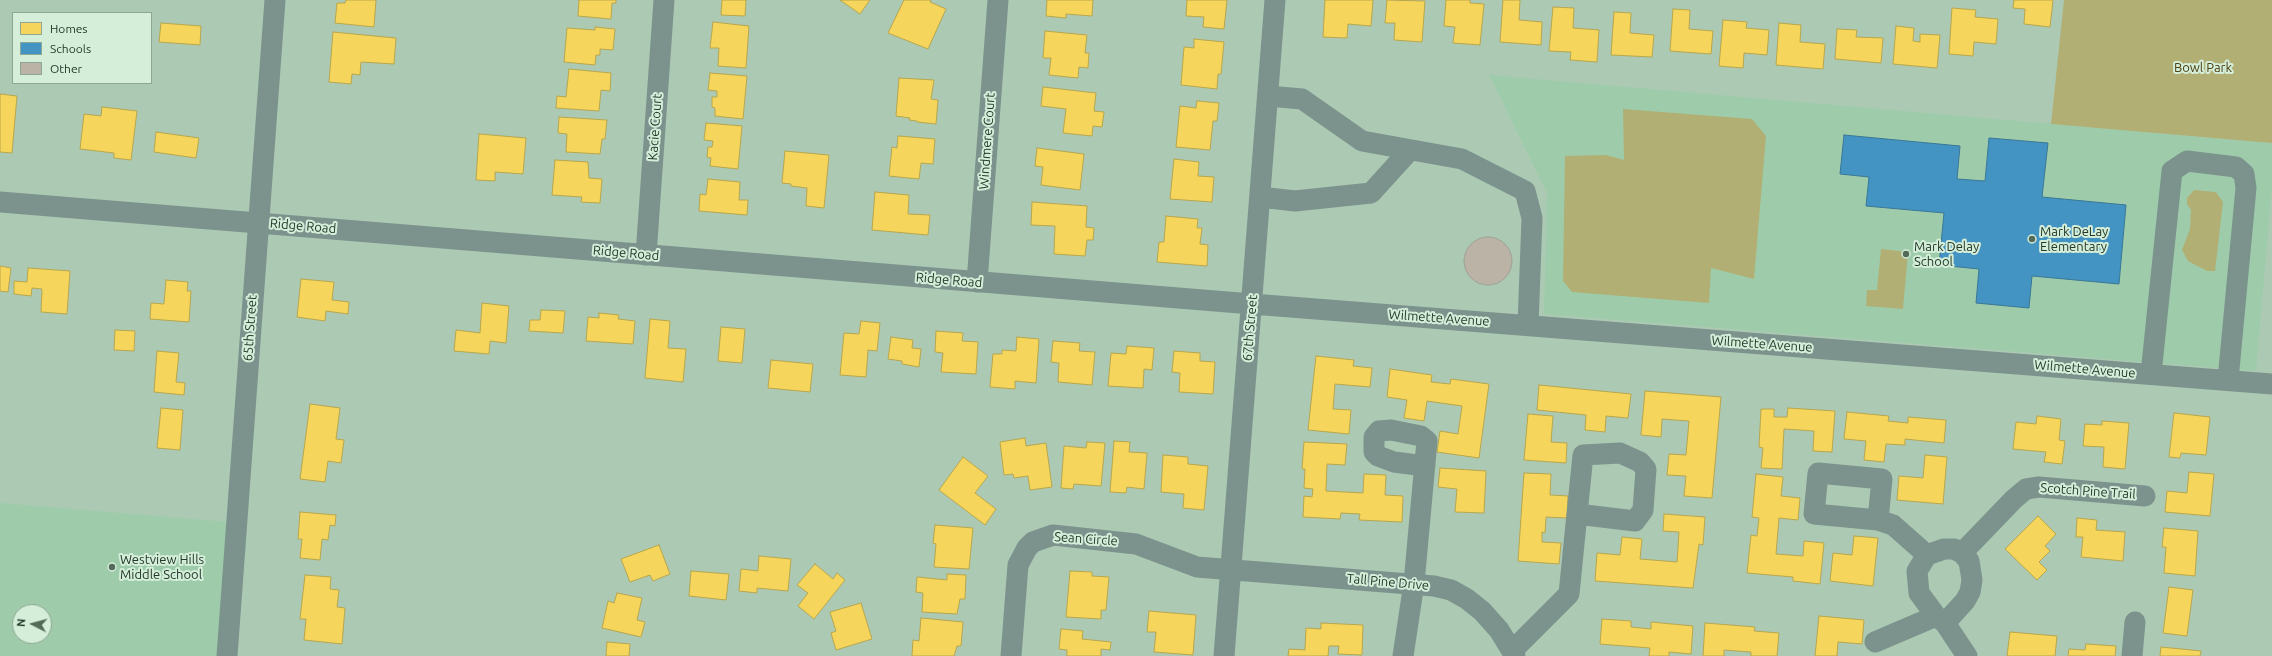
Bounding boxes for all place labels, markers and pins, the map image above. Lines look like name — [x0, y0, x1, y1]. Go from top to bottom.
place label: Mark DeLay Elementary — [2040, 224, 2108, 255]
marker: Mark DeLay Elementary — [2027, 234, 2037, 244]
place label: Mark Delay School — [1914, 239, 1979, 270]
marker: Mark Delay School — [1901, 249, 1911, 259]
place label: Westview Hills Middle School — [120, 552, 204, 583]
marker: Westview Hills Middle School — [107, 562, 117, 572]

